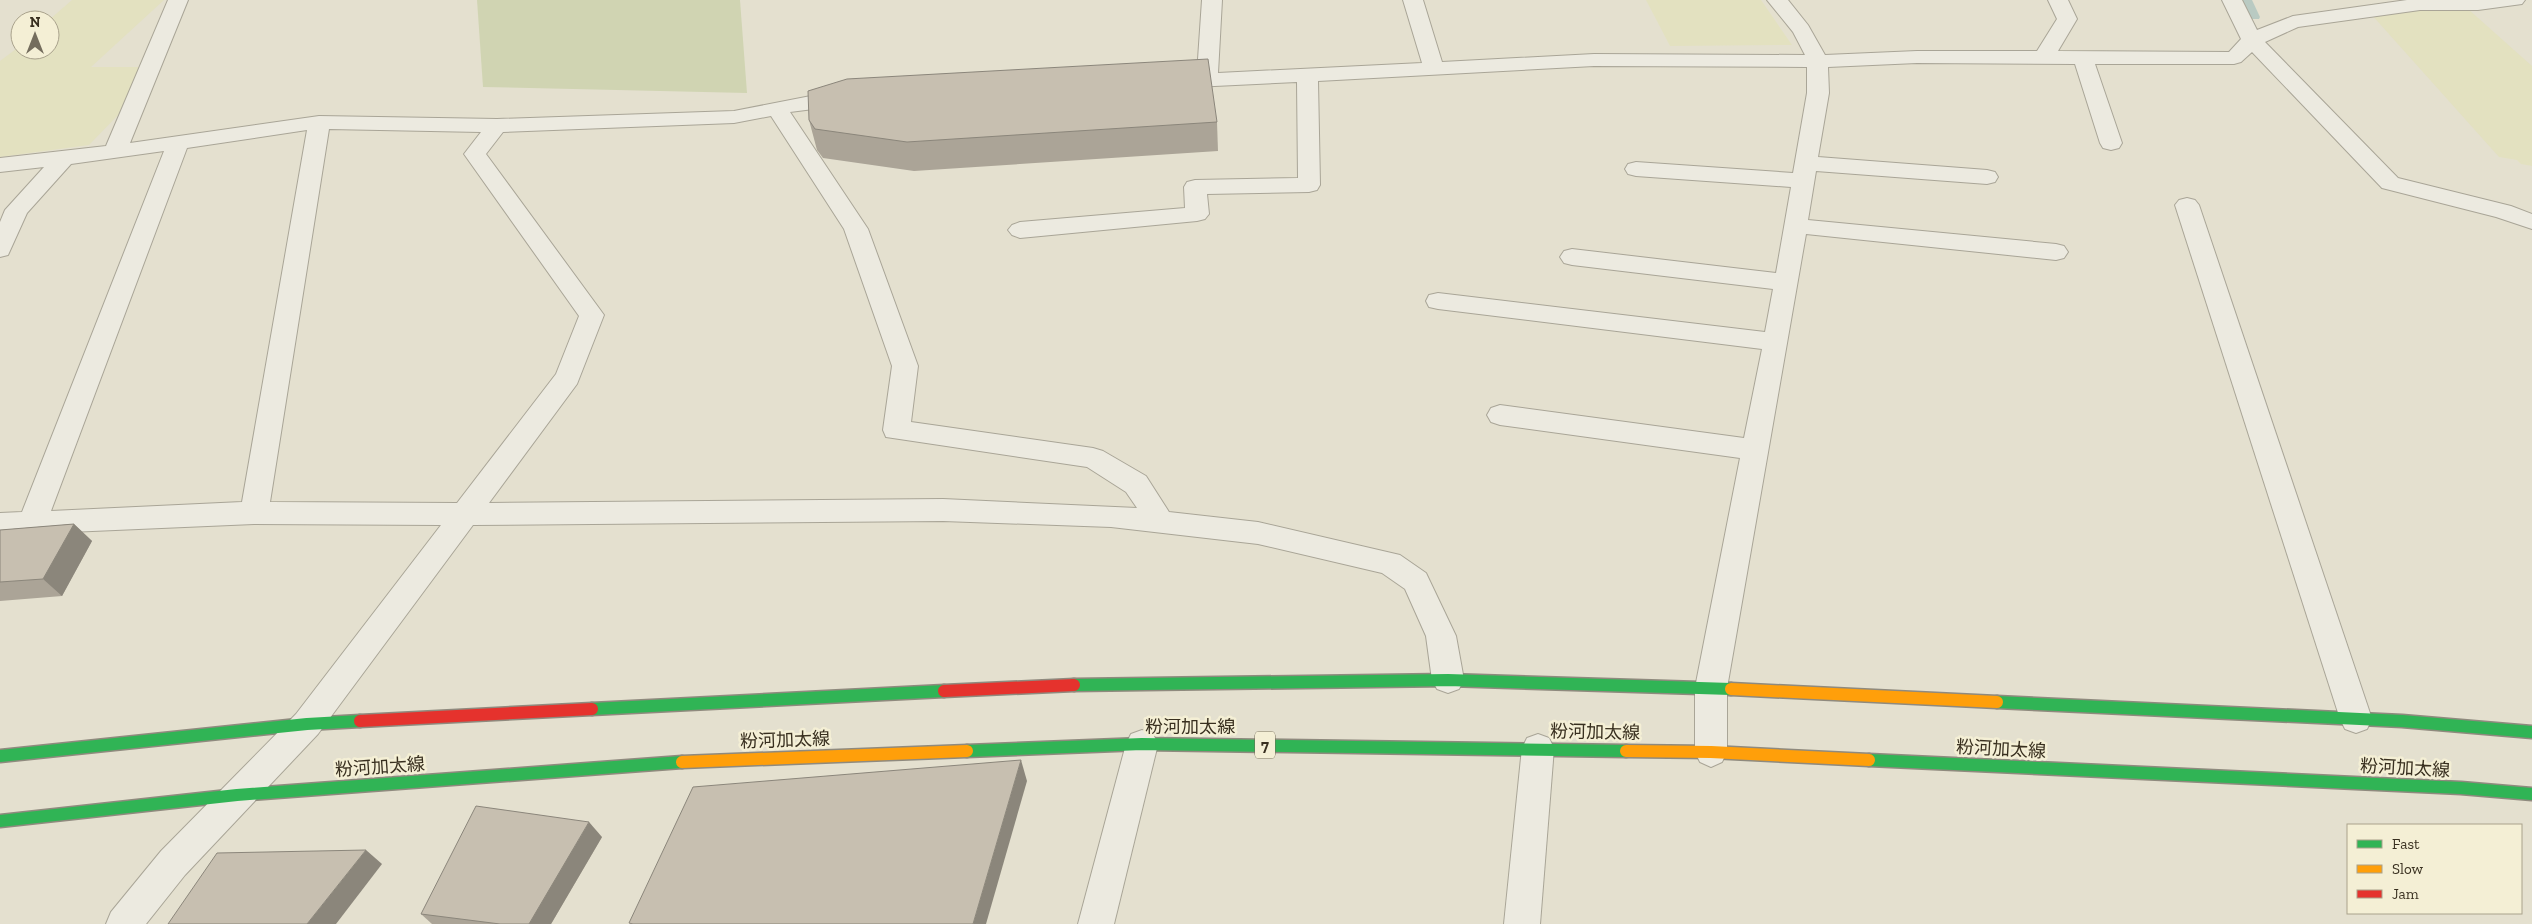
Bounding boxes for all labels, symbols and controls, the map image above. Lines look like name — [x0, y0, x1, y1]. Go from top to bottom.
north arrow — [10, 10, 60, 60]
text: N — [30, 14, 41, 31]
street label: 粉河加太線 — [1145, 716, 1235, 738]
street label: 粉河加太線 — [1550, 720, 1640, 744]
street label: 粉河加太線 — [740, 727, 830, 753]
road number: 7 — [1255, 732, 1275, 758]
street label: 粉河加太線 — [1955, 736, 2047, 762]
street label: 粉河加太線 — [334, 753, 426, 781]
street label: 粉河加太線 — [2359, 755, 2451, 781]
legend — [2347, 824, 2522, 914]
text: Fast — [2392, 835, 2420, 853]
text: Slow — [2392, 860, 2424, 878]
text: Jam — [2392, 885, 2419, 903]

